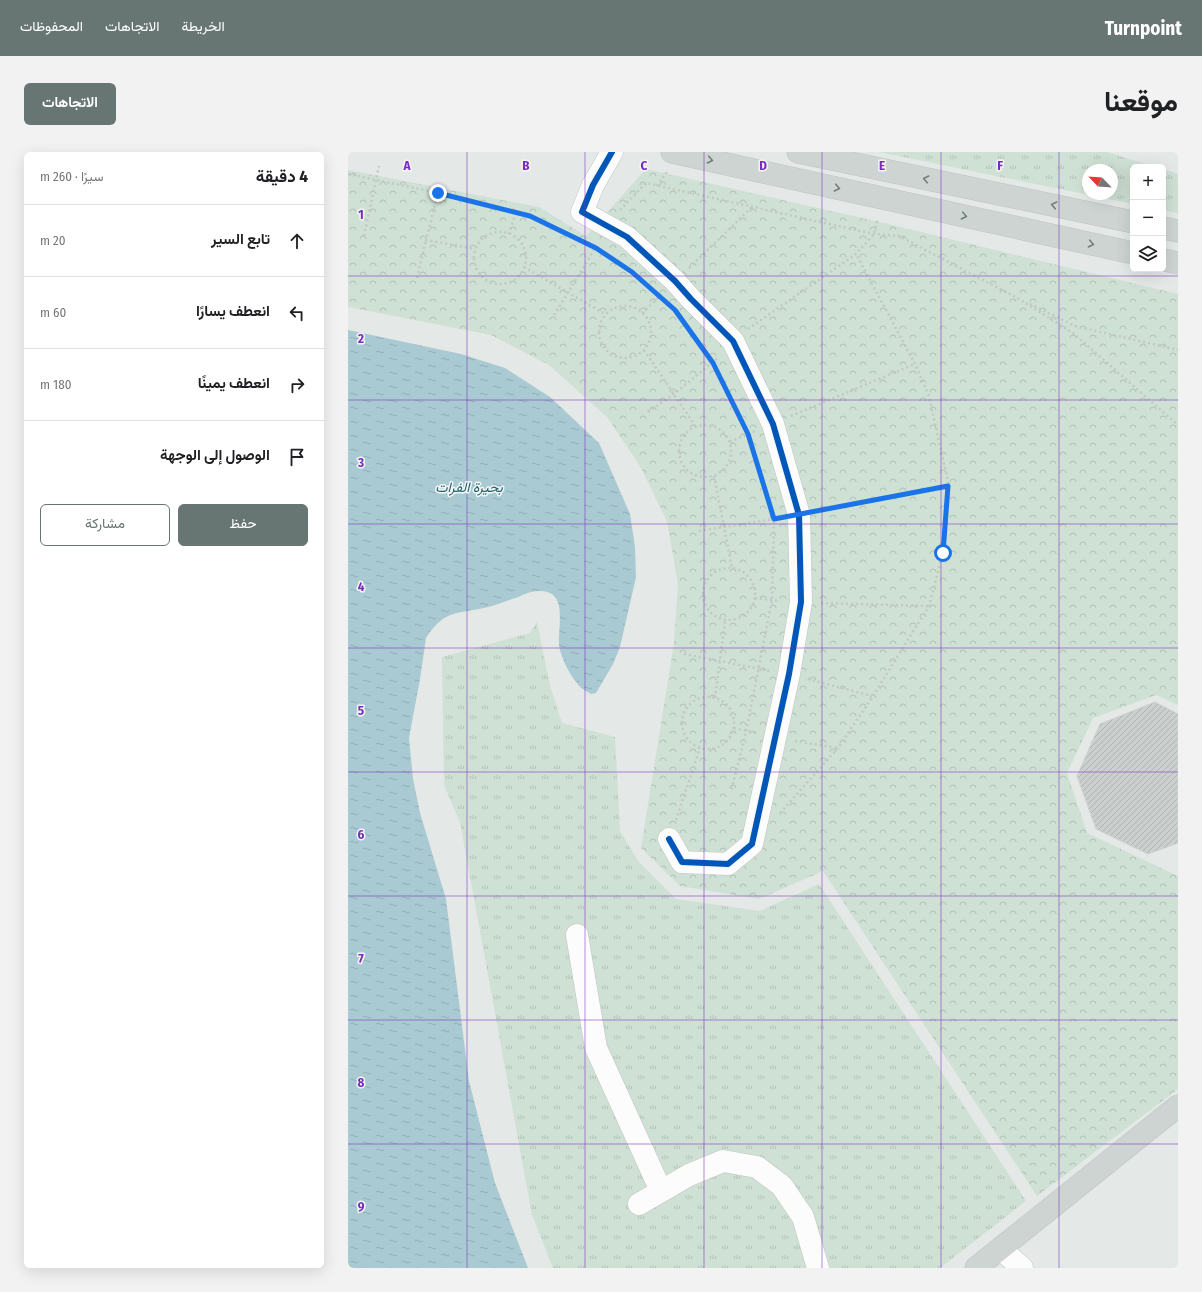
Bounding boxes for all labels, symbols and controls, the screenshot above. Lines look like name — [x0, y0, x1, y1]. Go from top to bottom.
text: Turnpoint — [1105, 17, 1182, 40]
text: المحفوظات — [20, 18, 83, 35]
text: الاتجاهات — [105, 18, 159, 35]
text: الخريطة — [181, 18, 225, 35]
button: الاتجاهات — [24, 83, 116, 125]
text: موقعنا — [1104, 85, 1178, 118]
one-way arrow — [707, 156, 713, 164]
text: A — [402, 158, 411, 173]
text: B — [522, 158, 530, 173]
text: C — [641, 158, 648, 173]
text: D — [759, 158, 767, 173]
text: E — [879, 158, 885, 173]
text: F — [997, 158, 1003, 173]
north arrow — [1082, 164, 1118, 200]
map controls — [1130, 164, 1166, 272]
button: + — [1130, 164, 1166, 200]
text: 4 دقيقة — [256, 166, 308, 187]
text: سيرًا · 260 m — [40, 169, 103, 184]
one-way arrow — [923, 175, 930, 183]
route end — [429, 184, 447, 202]
one-way arrow — [834, 184, 840, 192]
button: − — [1130, 200, 1166, 236]
one-way arrow — [1051, 202, 1057, 210]
text: 1 — [358, 207, 364, 222]
one-way arrow — [961, 212, 967, 220]
text: تابع السير — [211, 230, 270, 248]
icon: ahead — [286, 230, 308, 252]
text: 20 m — [40, 233, 66, 248]
button: layers — [1130, 236, 1166, 272]
one-way arrow — [1088, 240, 1094, 248]
text: انعطف يسارًا — [196, 302, 270, 320]
icon: left — [286, 302, 308, 324]
text: 60 m — [40, 305, 66, 320]
text: 2 — [357, 331, 364, 346]
text: انعطف يمينًا — [198, 374, 270, 392]
icon: right — [286, 374, 308, 396]
text: 180 m — [40, 377, 71, 392]
text: الوصول إلى الوجهة — [160, 446, 270, 464]
icon: arrive — [286, 446, 308, 468]
text: 3 — [357, 455, 364, 470]
water label: بحيرة الفرات — [435, 479, 504, 496]
button: مشاركة — [40, 504, 170, 546]
button: حفظ — [178, 504, 308, 546]
route start — [934, 544, 952, 562]
text: 4 — [358, 579, 365, 594]
text: 5 — [358, 703, 364, 718]
text: 6 — [358, 827, 365, 842]
text: 7 — [358, 951, 364, 966]
text: 8 — [358, 1075, 365, 1090]
text: 9 — [358, 1199, 365, 1214]

